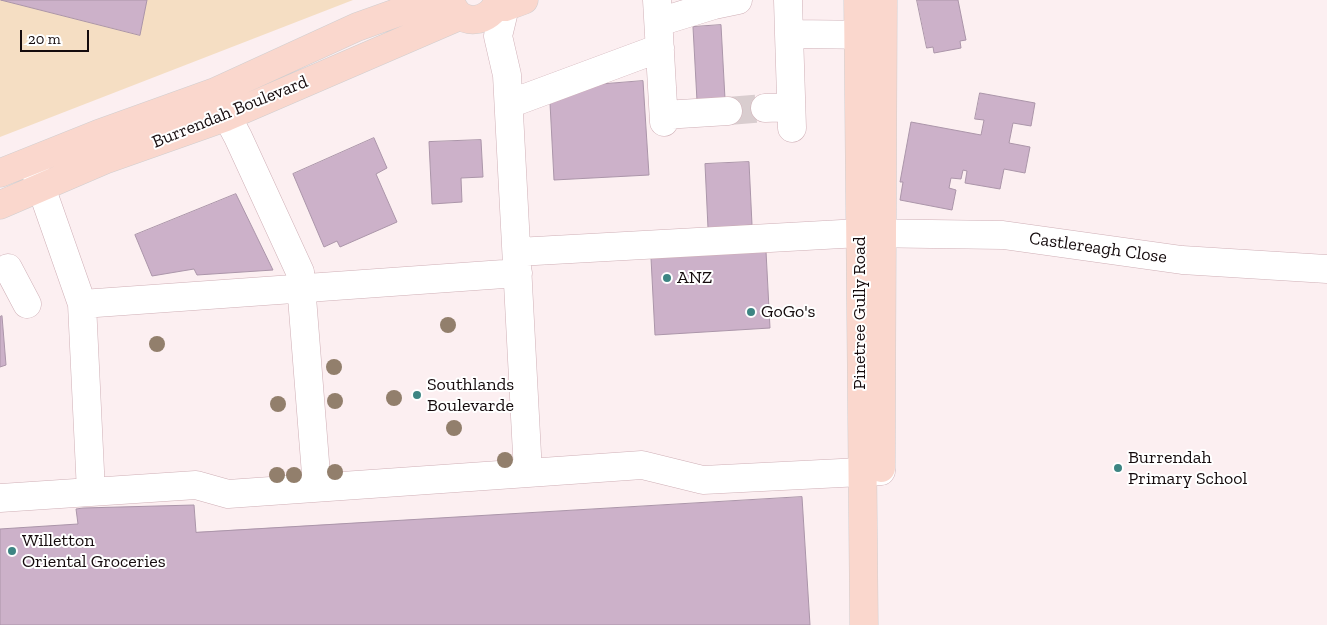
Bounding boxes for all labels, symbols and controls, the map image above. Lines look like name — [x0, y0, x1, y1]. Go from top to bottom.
scale bar — [22, 20, 91, 52]
text: 20 m — [28, 30, 61, 48]
street label: Burrendah Boulevard — [149, 71, 311, 153]
street label: Castlereagh Close — [1028, 228, 1168, 268]
street label: Pinetree Gully Road — [849, 236, 871, 390]
place label: ANZ — [677, 267, 712, 289]
marker: ANZ — [661, 272, 673, 284]
place label: GoGo's — [761, 301, 815, 323]
marker: GoGo's — [745, 306, 757, 318]
place label: Southlands Boulevarde — [427, 374, 514, 416]
marker: Southlands Boulevarde — [411, 389, 423, 401]
place label: Burrendah Primary School — [1128, 447, 1247, 489]
marker: Burrendah Primary School — [1112, 462, 1124, 474]
place label: Willetton Oriental Groceries — [22, 530, 166, 572]
marker: Willetton Oriental Groceries — [6, 545, 18, 557]

